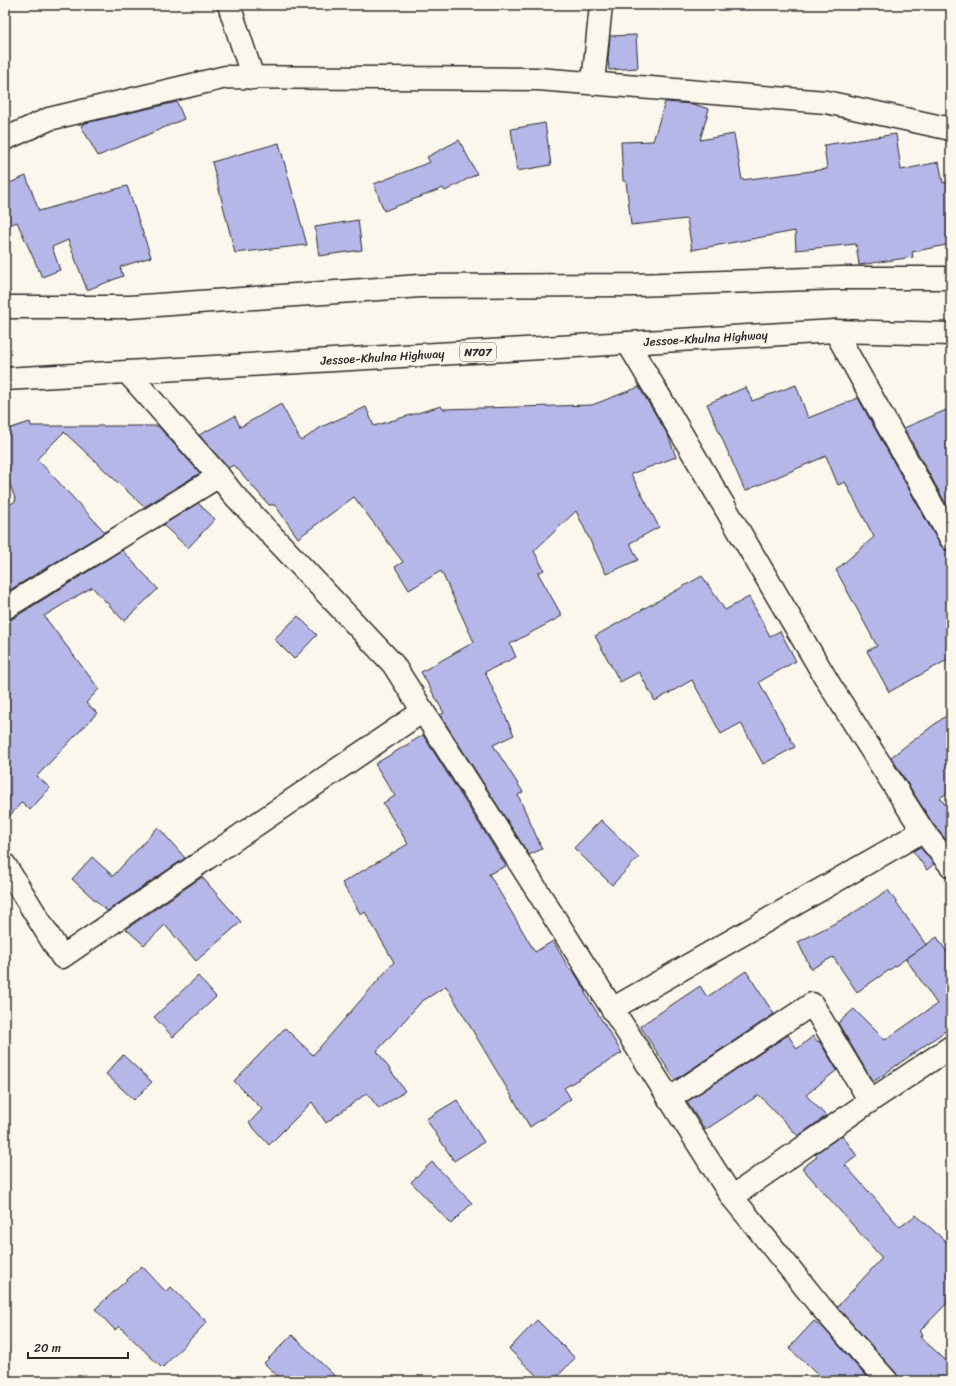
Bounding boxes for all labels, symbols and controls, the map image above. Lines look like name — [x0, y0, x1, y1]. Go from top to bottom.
street label: Jessoe-Khulna Highway — [642, 324, 769, 353]
street label: Jessoe-Khulna Highway — [319, 343, 446, 372]
road number: N707 — [460, 343, 496, 361]
scale bar — [28, 1334, 128, 1360]
text: 20 m — [34, 1337, 61, 1359]

